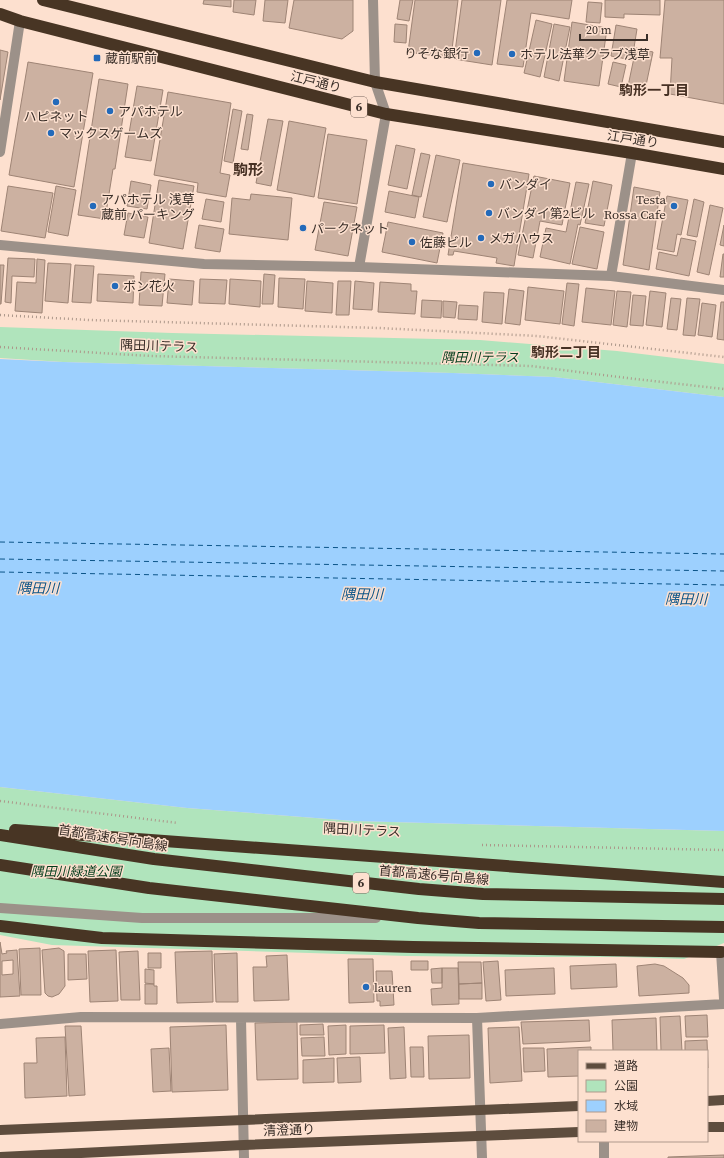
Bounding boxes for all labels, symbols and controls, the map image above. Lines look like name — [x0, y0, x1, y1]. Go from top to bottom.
scale bar — [580, 16, 647, 42]
text: 20 m — [586, 22, 612, 38]
place label: りそな銀行 — [404, 45, 469, 62]
place label: ホテル法華クラブ浅草 — [520, 46, 650, 63]
marker: りそな銀行 — [472, 48, 482, 58]
marker: ホテル法華クラブ浅草 — [507, 49, 517, 59]
place label: 蔵前駅前 — [105, 50, 157, 67]
marker: 蔵前駅前 — [92, 53, 102, 63]
street label: 江戸通り — [289, 67, 343, 97]
district label: 駒形一丁目 — [619, 80, 689, 100]
marker: ハピネット — [51, 97, 61, 107]
road number: 6 — [351, 97, 367, 117]
place label: アパホテル — [118, 103, 183, 120]
marker: アパホテル — [105, 106, 115, 116]
place label: ハピネット — [23, 108, 89, 125]
place label: マックスゲームズ — [59, 125, 162, 142]
street label: 江戸通り — [606, 127, 660, 151]
marker: マックスゲームズ — [46, 128, 56, 138]
district label: 駒形 — [233, 159, 263, 180]
place label: バンダイ — [499, 176, 552, 193]
marker: バンダイ — [486, 179, 496, 189]
place label: アパホテル 浅草 蔵前 パーキング — [101, 191, 195, 223]
place label: Testa Rossa Cafe — [604, 191, 666, 223]
marker: アパホテル 浅草 蔵前 パーキング — [88, 201, 98, 211]
marker: Testa Rossa Cafe — [669, 201, 679, 211]
place label: バンダイ第2ビル — [497, 205, 595, 222]
marker: バンダイ第2ビル — [484, 208, 494, 218]
place label: パークネット — [311, 220, 389, 237]
marker: パークネット — [298, 223, 308, 233]
place label: メガハウス — [489, 230, 554, 247]
marker: メガハウス — [476, 233, 486, 243]
place label: 佐藤ビル — [420, 234, 472, 251]
marker: 佐藤ビル — [407, 237, 417, 247]
place label: ボン花火 — [123, 278, 175, 295]
marker: ボン花火 — [110, 281, 120, 291]
street label: 隅田川テラス — [120, 336, 198, 356]
district label: 駒形二丁目 — [531, 342, 601, 362]
park label: 隅田川テラス — [441, 349, 519, 366]
water label: 隅田川 — [17, 578, 61, 598]
water label: 隅田川 — [341, 584, 385, 604]
water label: 隅田川 — [665, 589, 709, 609]
street label: 隅田川テラス — [323, 819, 401, 841]
street label: 首都高速6号向島線 — [57, 821, 169, 855]
street label: 首都高速6号向島線 — [378, 862, 490, 888]
park label: 隅田川緑道公園 — [30, 863, 123, 880]
road number: 6 — [353, 873, 369, 893]
place label: lauren — [374, 979, 412, 996]
marker: lauren — [361, 982, 371, 992]
legend — [578, 1050, 708, 1142]
text: 道路 — [614, 1058, 638, 1074]
text: 公園 — [614, 1078, 638, 1094]
text: 水域 — [614, 1098, 638, 1114]
text: 建物 — [614, 1118, 638, 1134]
street label: 清澄通り — [263, 1121, 315, 1139]

